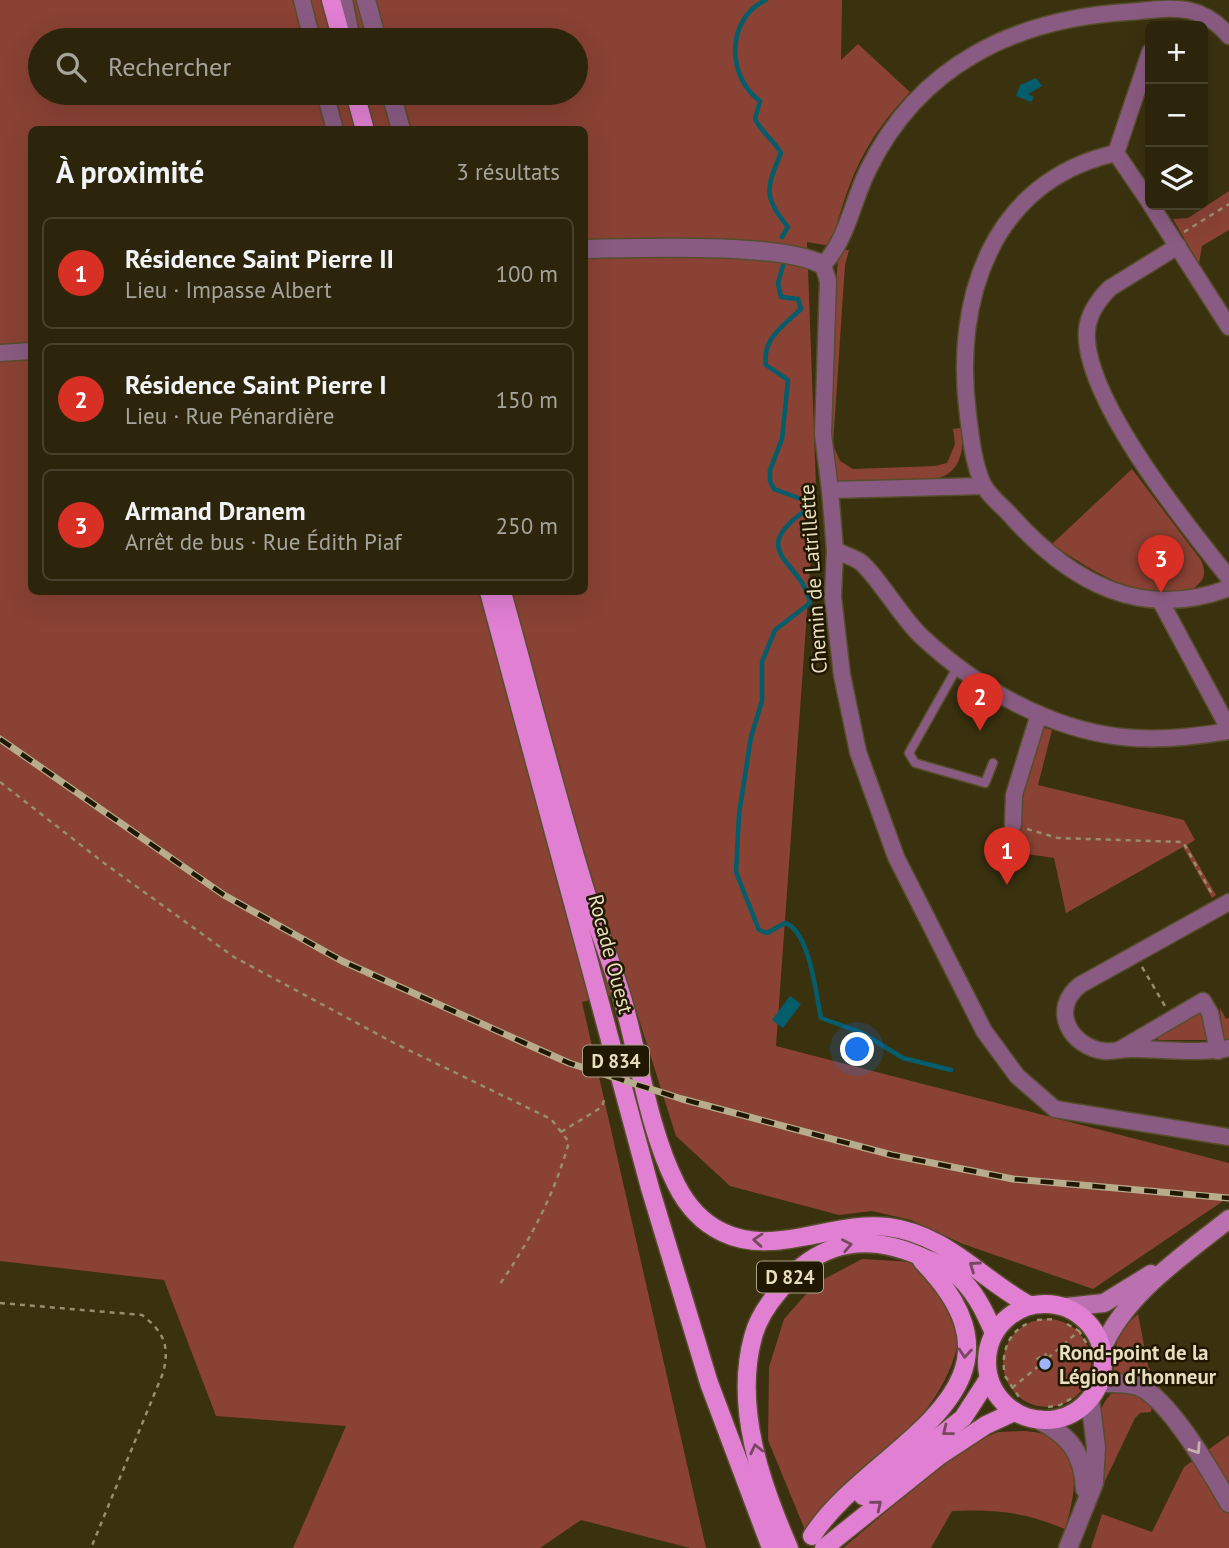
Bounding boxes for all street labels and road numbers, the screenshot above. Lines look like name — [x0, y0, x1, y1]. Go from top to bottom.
street label: Chemin de Latrillette — [793, 483, 833, 675]
street label: Rocade Ouest — [582, 891, 640, 1017]
road number: D 834 — [583, 1046, 649, 1077]
road number: D 824 — [757, 1261, 823, 1292]

